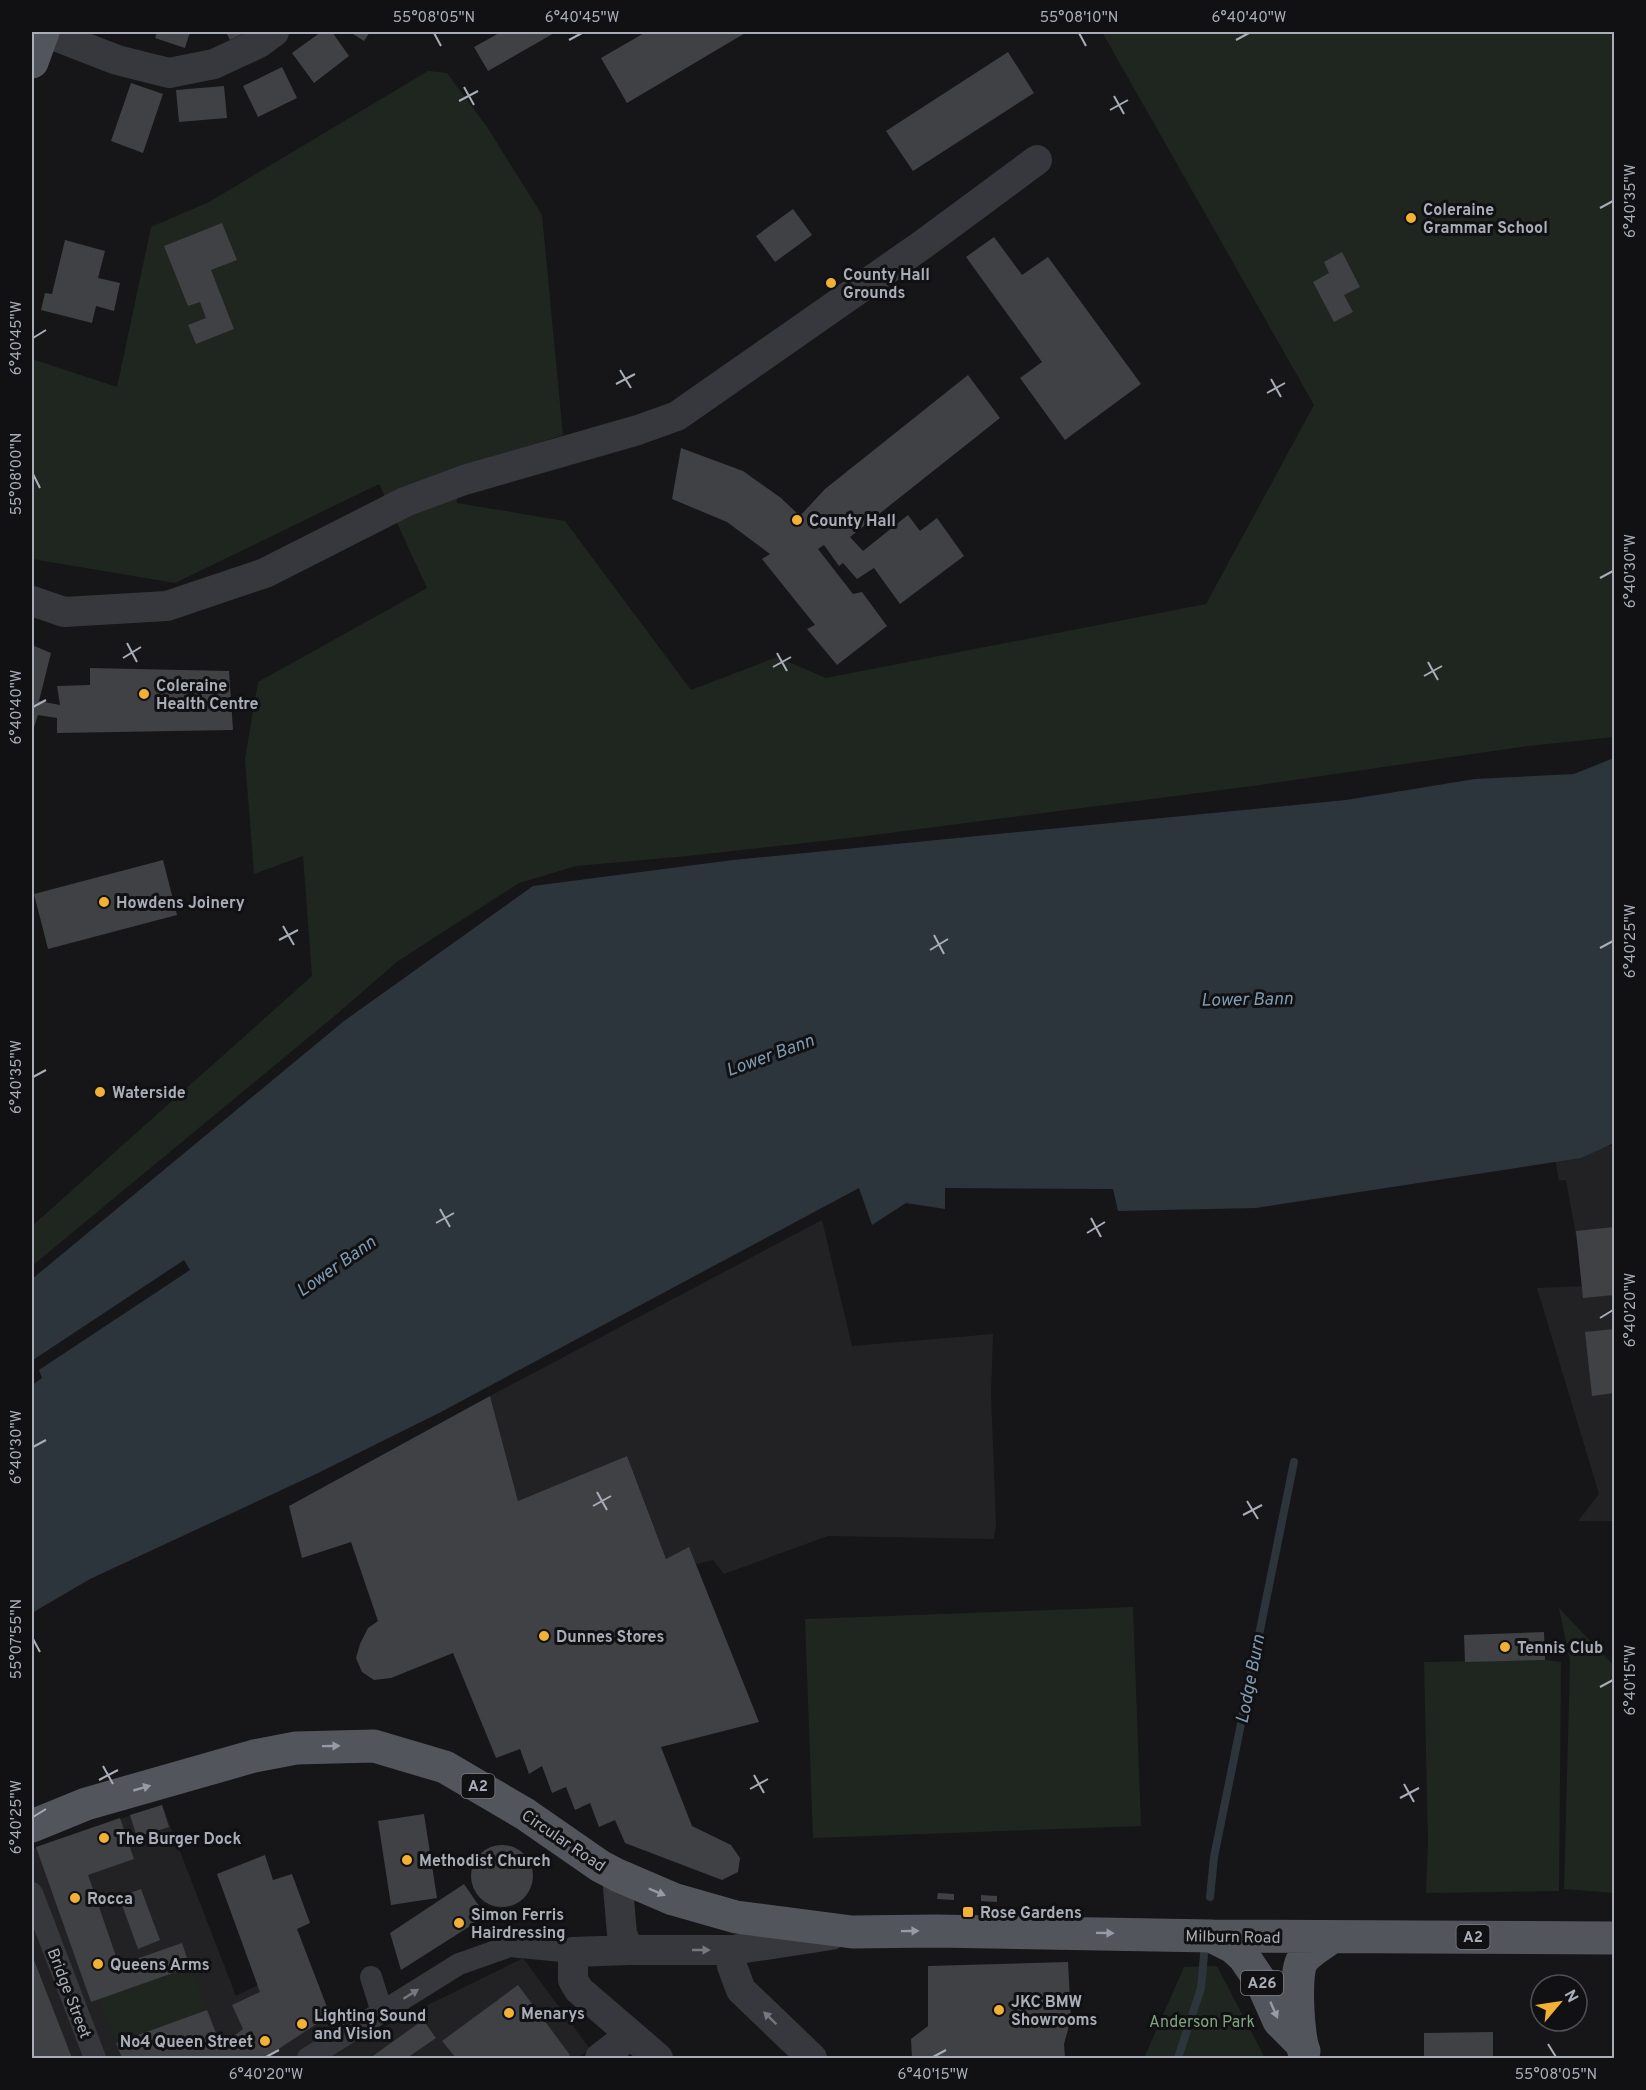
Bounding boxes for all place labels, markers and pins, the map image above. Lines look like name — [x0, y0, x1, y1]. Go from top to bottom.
place label: Coleraine Grammar School — [1423, 201, 1548, 239]
marker: Coleraine Grammar School — [1404, 211, 1418, 225]
place label: County Hall Grounds — [843, 266, 930, 304]
marker: County Hall Grounds — [824, 276, 838, 290]
place label: County Hall — [809, 512, 896, 532]
marker: County Hall — [790, 513, 804, 527]
place label: Coleraine Health Centre — [156, 677, 259, 715]
marker: Coleraine Health Centre — [137, 687, 151, 701]
place label: Howdens Joinery — [116, 894, 245, 914]
marker: Howdens Joinery — [97, 895, 111, 909]
place label: Waterside — [112, 1084, 186, 1104]
marker: Waterside — [93, 1085, 107, 1099]
place label: Dunnes Stores — [556, 1628, 664, 1648]
marker: Dunnes Stores — [537, 1629, 551, 1643]
place label: Tennis Club — [1517, 1639, 1603, 1659]
marker: Tennis Club — [1498, 1640, 1512, 1654]
place label: The Burger Dock — [116, 1830, 242, 1850]
marker: The Burger Dock — [97, 1831, 111, 1845]
place label: Methodist Church — [419, 1852, 551, 1872]
marker: Methodist Church — [400, 1853, 414, 1867]
place label: Rocca — [87, 1890, 133, 1910]
marker: Rocca — [68, 1891, 82, 1905]
place label: Rose Gardens — [980, 1904, 1082, 1924]
marker: Rose Gardens — [961, 1905, 975, 1919]
place label: Simon Ferris Hairdressing — [471, 1906, 566, 1944]
marker: Simon Ferris Hairdressing — [452, 1916, 466, 1930]
place label: Queens Arms — [110, 1956, 210, 1976]
marker: Queens Arms — [91, 1957, 105, 1971]
place label: JKC BMW Showrooms — [1011, 1993, 1098, 2031]
marker: JKC BMW Showrooms — [992, 2003, 1006, 2017]
place label: Menarys — [521, 2005, 585, 2025]
marker: Menarys — [502, 2006, 516, 2020]
place label: Lighting Sound and Vision — [314, 2007, 426, 2045]
marker: Lighting Sound and Vision — [295, 2017, 309, 2031]
place label: No4 Queen Street — [120, 2033, 253, 2053]
marker: No4 Queen Street — [258, 2034, 272, 2048]

